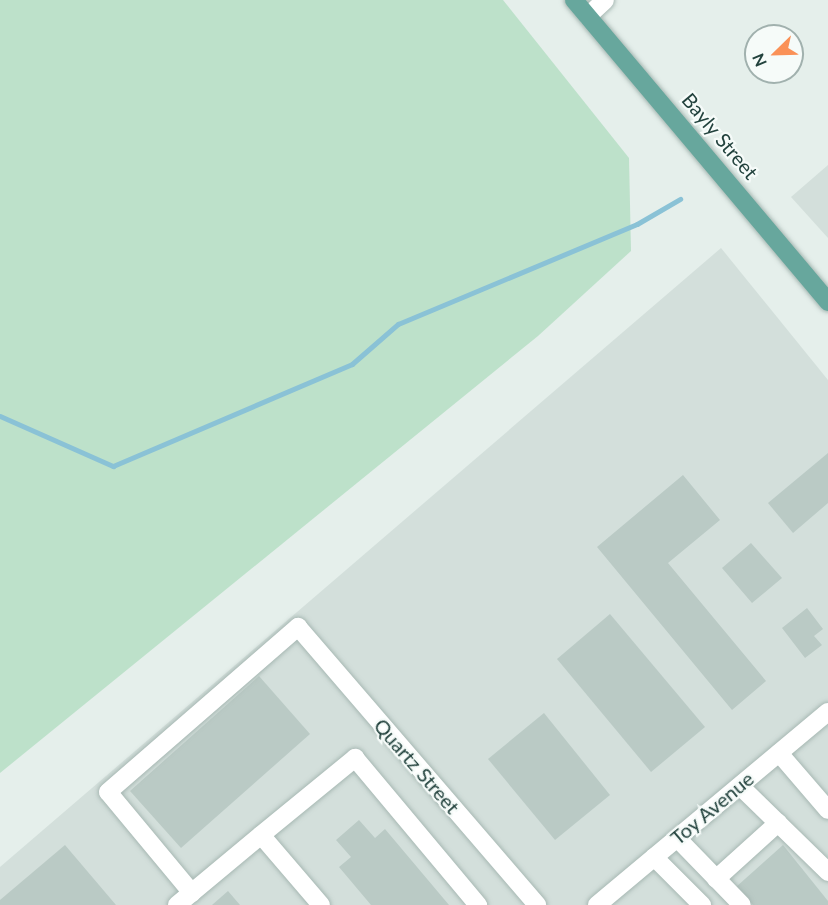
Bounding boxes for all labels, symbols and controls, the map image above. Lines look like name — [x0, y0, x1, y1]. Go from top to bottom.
north arrow — [744, 24, 804, 84]
text: N — [748, 51, 770, 70]
street label: Bayly Street — [677, 88, 763, 184]
street label: Quartz Street — [369, 714, 465, 818]
street label: Toy Avenue — [665, 766, 759, 850]

